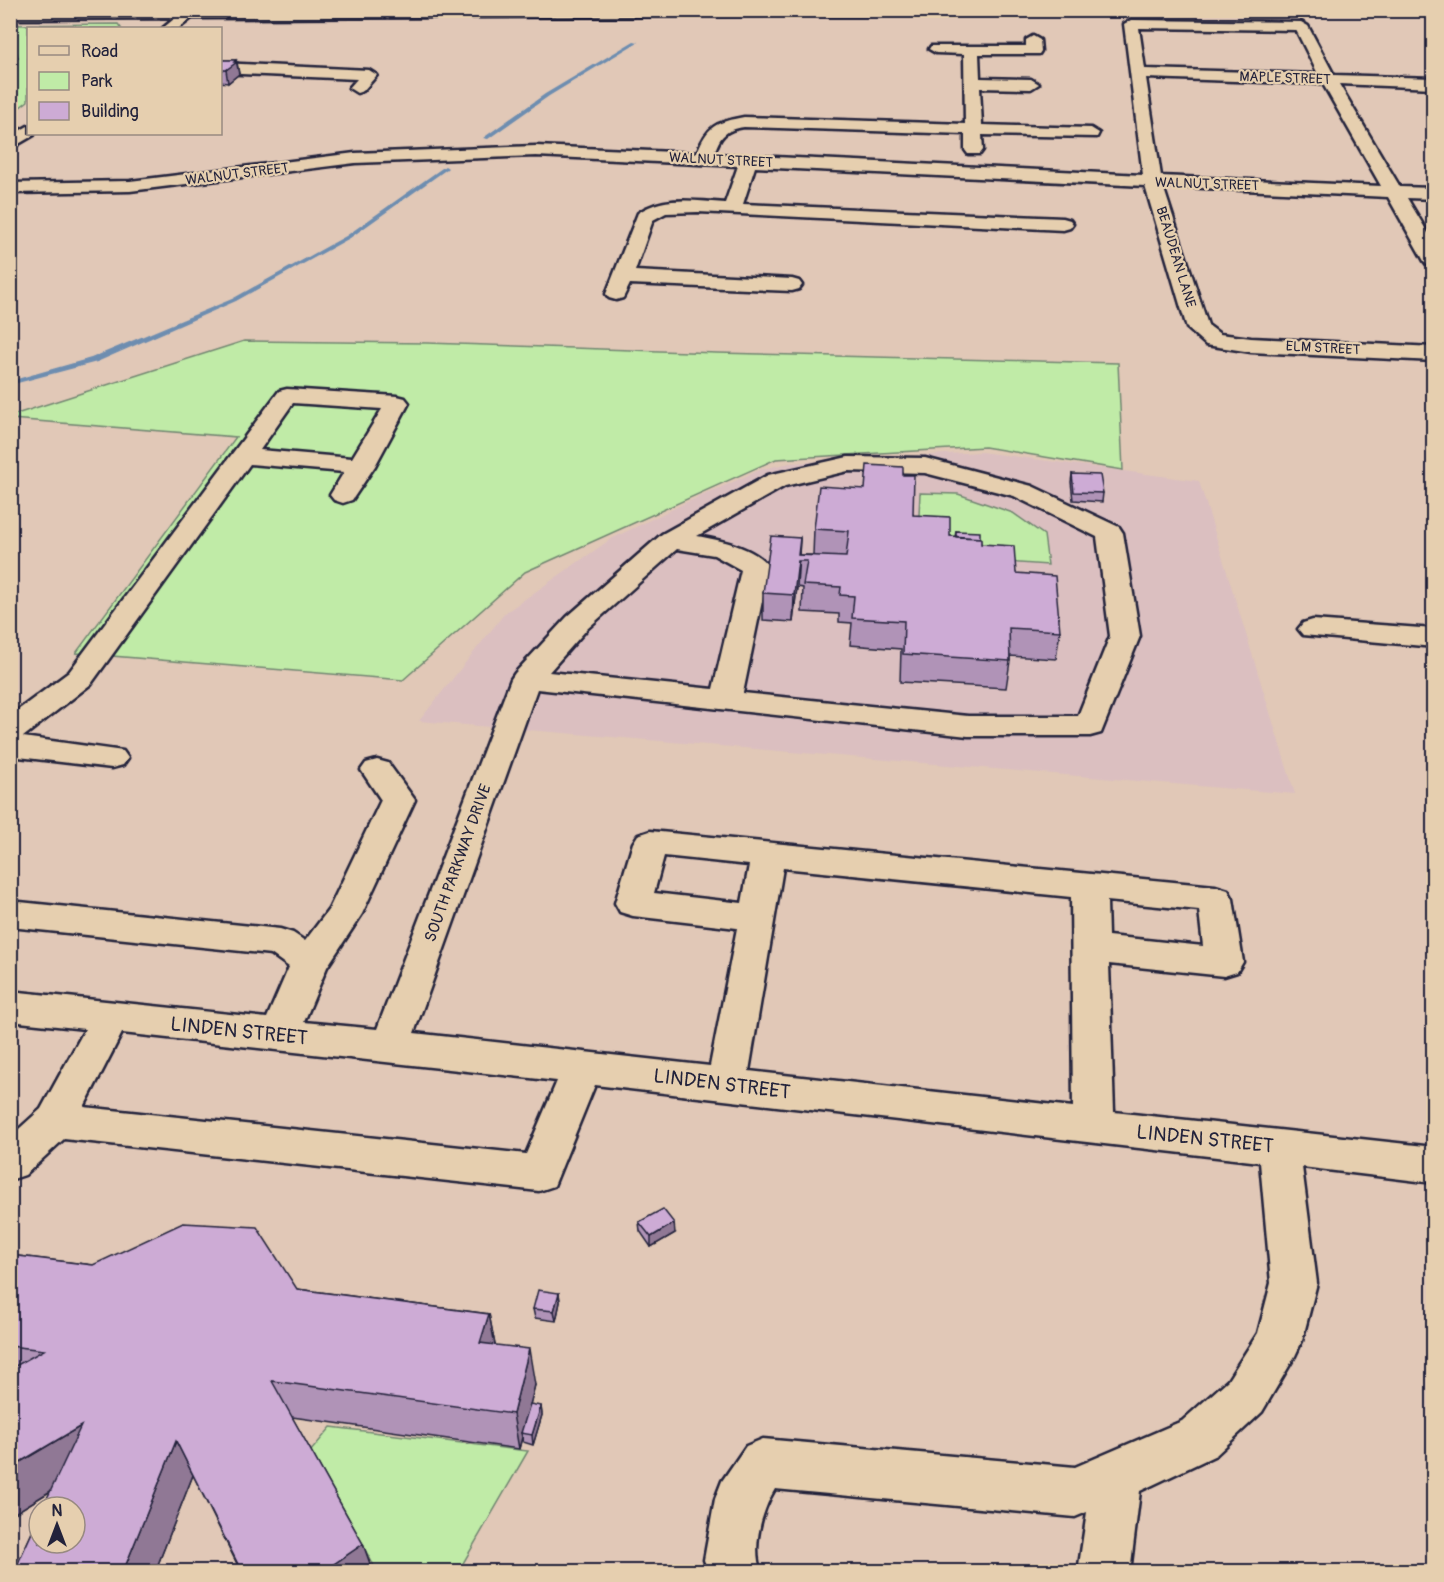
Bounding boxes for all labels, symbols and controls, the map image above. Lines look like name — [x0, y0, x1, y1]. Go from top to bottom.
legend — [27, 27, 222, 135]
text: Road — [81, 40, 118, 63]
street label: MAPLE STREET — [1239, 68, 1331, 88]
text: Park — [81, 70, 113, 93]
text: Building — [81, 100, 139, 123]
street label: WALNUT STREET — [669, 149, 774, 171]
street label: WALNUT STREET — [184, 159, 290, 189]
street label: WALNUT STREET — [1155, 174, 1259, 194]
street label: BEAUDEAN LANE — [1153, 204, 1199, 310]
street label: ELM STREET — [1285, 338, 1361, 358]
street label: SOUTH PARKWAY DRIVE — [420, 781, 496, 945]
street label: LINDEN STREET — [169, 1011, 309, 1051]
street label: LINDEN STREET — [652, 1063, 792, 1105]
street label: LINDEN STREET — [1135, 1119, 1275, 1159]
north arrow — [27, 1495, 87, 1555]
text: N — [52, 1501, 63, 1521]

